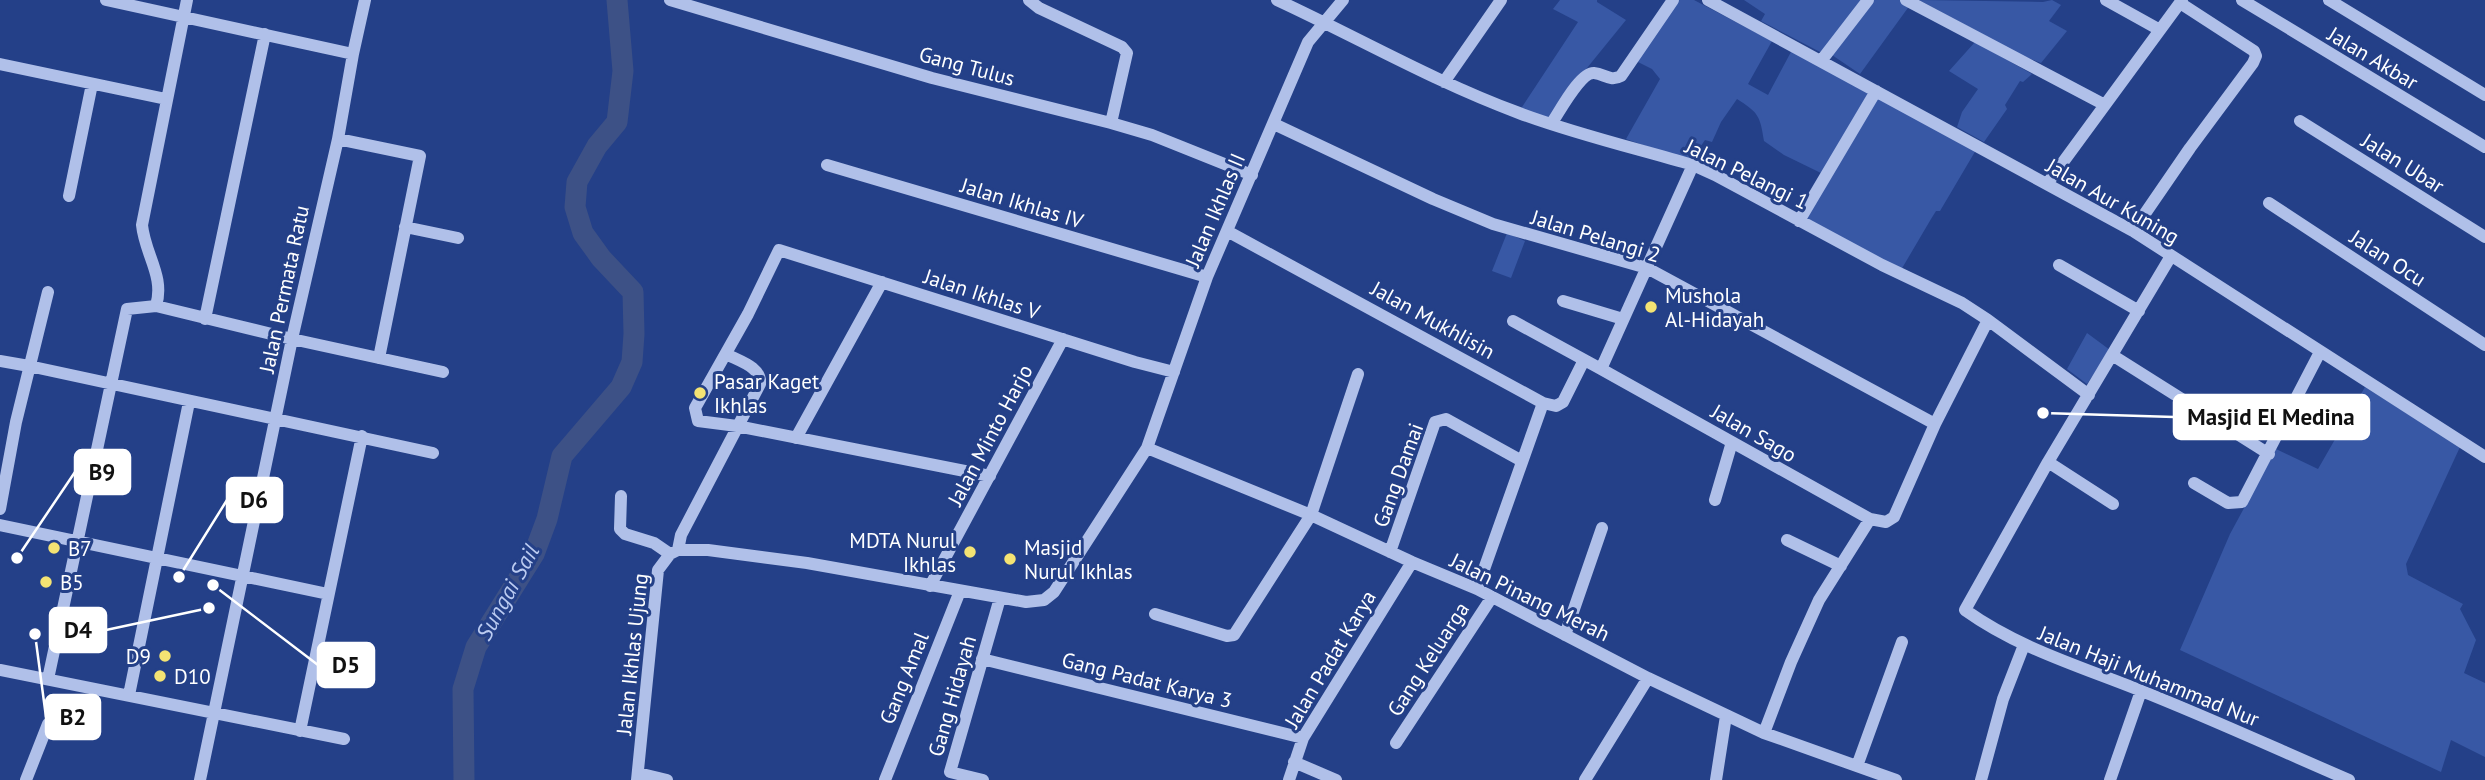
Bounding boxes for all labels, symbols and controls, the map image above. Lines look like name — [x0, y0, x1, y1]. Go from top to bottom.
street label: Jalan Akbar — [2322, 20, 2423, 96]
street label: Gang Tulus — [916, 40, 1018, 92]
street label: Jalan Ubar — [2356, 126, 2449, 199]
street label: Jalan Pelangi 1 — [1680, 132, 1813, 215]
street label: Jalan Ikhlas II — [1179, 149, 1251, 272]
street label: Jalan Aur Kuning — [2041, 151, 2184, 250]
street label: Jalan Ikhlas IV — [956, 171, 1087, 234]
street label: Jalan Permata Ratu — [253, 203, 315, 376]
street label: Jalan Pelangi 2 — [1527, 203, 1664, 268]
street label: Jalan Ocu — [2344, 223, 2431, 293]
street label: Jalan Ikhlas V — [920, 262, 1043, 325]
street label: Jalan Mukhlisin — [1366, 274, 1500, 365]
place label: Mushola Al-Hidayah — [1665, 282, 1764, 333]
marker: Mushola Al-Hidayah — [1643, 299, 1659, 315]
street label: Jalan Minto Harjo — [941, 360, 1039, 511]
place label: Pasar Kaget Ikhlas — [714, 368, 819, 419]
marker: Pasar Kaget Ikhlas — [692, 385, 708, 401]
callout: Masjid El Medina — [2174, 395, 2369, 439]
street label: Jalan Sago — [1706, 397, 1802, 468]
text: Masjid El Medina — [2187, 402, 2355, 431]
street label: Gang Damai — [1367, 419, 1429, 531]
callout: B9 — [75, 450, 130, 494]
text: B9 — [89, 457, 115, 486]
callout: D6 — [227, 478, 282, 522]
text: D6 — [240, 485, 268, 514]
place label: MDTA Nurul Ikhlas — [849, 527, 956, 578]
place label: Masjid Nurul Ikhlas — [1024, 534, 1133, 585]
place label: B7 — [68, 535, 92, 562]
water label: Sungai Sail — [469, 539, 545, 645]
marker: B7 — [46, 540, 62, 556]
marker: MDTA Nurul Ikhlas — [962, 544, 978, 560]
street label: Jalan Pinang Merah — [1445, 546, 1614, 647]
marker: Masjid Nurul Ikhlas — [1002, 551, 1018, 567]
place label: B5 — [60, 569, 84, 596]
street label: Jalan Ikhlas Ujung — [610, 572, 654, 737]
marker: B5 — [38, 574, 54, 590]
street label: Jalan Padat Karya — [1278, 585, 1382, 734]
street label: Gang Keluarga — [1381, 597, 1475, 721]
callout: D4 — [50, 608, 106, 652]
text: D4 — [64, 615, 92, 644]
street label: Jalan Haji Muhammad Nur — [2034, 619, 2263, 733]
street label: Gang Amal — [873, 628, 935, 728]
street label: Gang Hidayah — [922, 632, 982, 760]
place label: D9 — [126, 643, 151, 670]
callout: D5 — [318, 643, 374, 687]
street label: Gang Padat Karya 3 — [1059, 646, 1235, 714]
marker: D9 — [157, 648, 173, 664]
text: D5 — [332, 650, 360, 679]
place label: D10 — [174, 663, 211, 690]
marker: D10 — [152, 668, 168, 684]
callout: B2 — [46, 695, 100, 739]
text: B2 — [60, 702, 86, 731]

